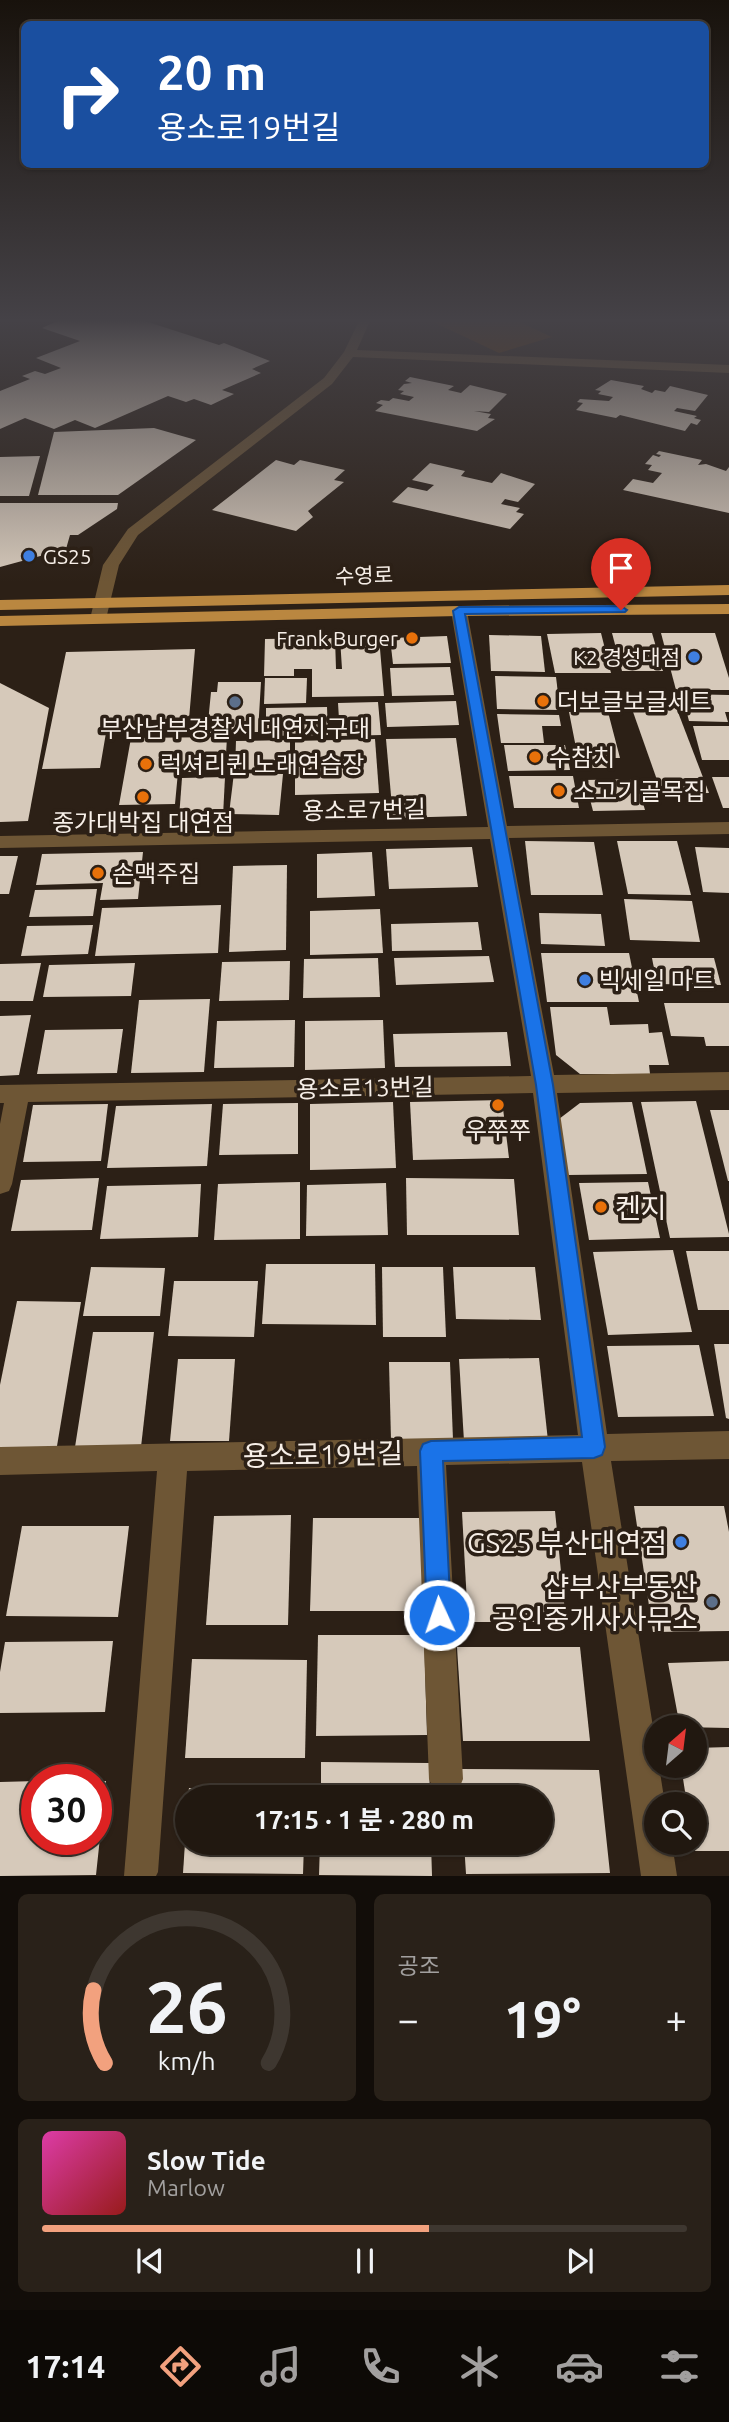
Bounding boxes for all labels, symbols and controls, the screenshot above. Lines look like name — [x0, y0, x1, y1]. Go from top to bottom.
text: 20 m — [157, 44, 266, 99]
icon: right — [42, 49, 133, 140]
text: 용소로19번길 — [157, 109, 340, 145]
pin — [591, 538, 651, 610]
place label: GS25 — [43, 544, 92, 568]
marker: GS25 — [21, 548, 37, 564]
icon: arrive — [602, 549, 640, 587]
street label: 수영로 — [335, 562, 393, 588]
place label: Frank Burger — [276, 626, 398, 650]
marker: Frank Burger — [404, 630, 420, 646]
place label: K2 경성대점 — [573, 645, 680, 669]
marker: K2 경성대점 — [686, 649, 702, 665]
place label: 더보글보글세트 — [557, 688, 712, 715]
marker: 더보글보글세트 — [535, 693, 551, 709]
marker: 부산남부경찰서 대연지구대 — [227, 694, 243, 710]
place label: 부산남부경찰서 대연지구대 — [100, 715, 370, 742]
place label: 수참치 — [549, 744, 615, 771]
marker: 수참치 — [527, 749, 543, 765]
place label: 럭셔리퀸 노래연습장 — [160, 751, 364, 778]
marker: 럭셔리퀸 노래연습장 — [138, 756, 154, 772]
place label: 소고기골목집 — [573, 778, 705, 805]
marker: 소고기골목집 — [551, 783, 567, 799]
marker: 종가대박집 대연점 — [135, 789, 151, 805]
street label: 용소로7번길 — [302, 795, 426, 825]
place label: 종가대박집 대연점 — [52, 809, 234, 836]
place label: 손맥주집 — [112, 860, 200, 887]
marker: 손맥주집 — [90, 865, 106, 881]
place label: 빅세일 마트 — [599, 967, 715, 994]
marker: 빅세일 마트 — [577, 972, 593, 988]
street label: 용소로13번길 — [296, 1073, 434, 1103]
marker: 우쭈쭈 — [490, 1097, 506, 1113]
place label: 우쭈쭈 — [465, 1117, 531, 1144]
place label: 켄지 — [615, 1192, 667, 1223]
marker: 켄지 — [593, 1199, 609, 1215]
street label: 용소로19번길 — [243, 1437, 403, 1471]
place label: GS25 부산대연점 — [467, 1527, 667, 1558]
marker: GS25 부산대연점 — [673, 1534, 689, 1550]
place label: 샵부산부동산 공인중개사사무소 — [492, 1571, 698, 1634]
position arrow — [402, 1578, 476, 1652]
marker: 샵부산부동산 공인중개사사무소 — [704, 1594, 720, 1610]
north arrow — [644, 1715, 707, 1778]
map controls — [644, 1715, 707, 1855]
speed limit sign: 30 — [21, 1764, 112, 1855]
button: search — [644, 1792, 707, 1855]
text: 17:15 · 1 분 · 280 m — [254, 1805, 474, 1834]
text: 공조 — [398, 1953, 440, 1978]
text: 26 — [146, 1966, 228, 2048]
text: 19° — [504, 1990, 581, 2048]
text: − — [398, 1998, 419, 2040]
text: + — [666, 1998, 687, 2040]
text: km/h — [158, 2047, 216, 2075]
text: Slow Tide — [147, 2146, 266, 2175]
text: Marlow — [147, 2175, 225, 2200]
icon: previous — [131, 2242, 169, 2280]
icon: pause — [346, 2242, 384, 2280]
icon: next — [561, 2242, 599, 2280]
icon: directions — [156, 2342, 205, 2391]
icon: music — [256, 2342, 305, 2391]
icon: phone — [356, 2342, 405, 2391]
icon: climate — [455, 2342, 504, 2391]
icon: car — [555, 2342, 604, 2391]
icon: filters — [655, 2342, 704, 2391]
text: 17:14 — [25, 2348, 105, 2384]

